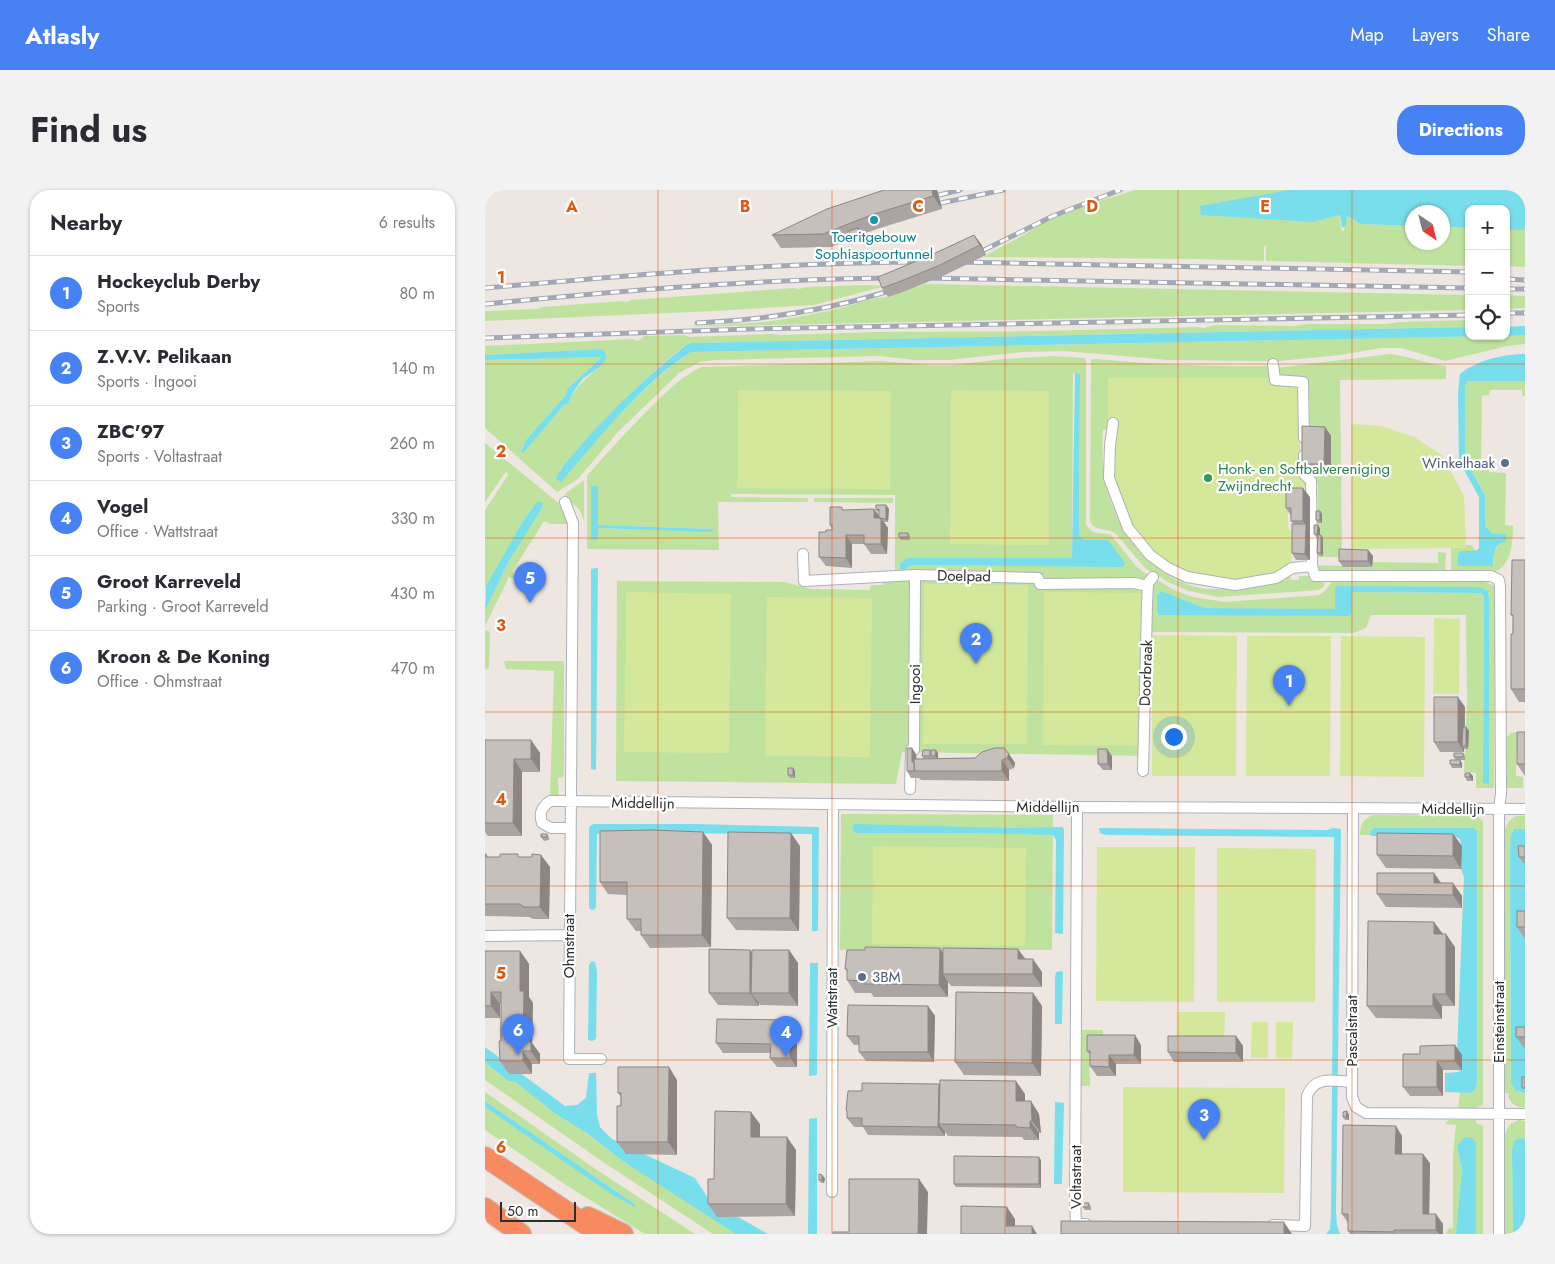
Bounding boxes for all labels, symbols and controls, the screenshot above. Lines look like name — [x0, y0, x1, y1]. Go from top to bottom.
text: Atlasly — [25, 18, 100, 53]
text: Map — [1350, 22, 1384, 48]
text: Layers — [1412, 22, 1459, 48]
text: Share — [1487, 22, 1530, 48]
text: Find us — [30, 105, 147, 155]
button: Directions — [1397, 105, 1525, 155]
text: A — [565, 195, 578, 218]
text: B — [740, 195, 750, 218]
text: C — [912, 195, 924, 218]
text: D — [1086, 195, 1098, 218]
text: E — [1260, 195, 1270, 218]
north arrow — [1405, 205, 1450, 250]
map controls — [1465, 205, 1510, 340]
button: + — [1465, 205, 1510, 250]
text: Nearby — [50, 208, 122, 238]
text: 6 results — [379, 211, 435, 234]
marker: Toeritgebouw Sophiaspoortunnel — [868, 214, 880, 226]
place label: Toeritgebouw Sophiaspoortunnel — [815, 226, 933, 265]
button: − — [1465, 250, 1510, 295]
text: 1 — [497, 266, 505, 289]
text: Hockeyclub Derby — [97, 268, 260, 295]
text: 1 — [62, 282, 70, 305]
text: 80 m — [399, 282, 435, 305]
text: Sports — [97, 295, 139, 318]
button: locate — [1465, 295, 1510, 340]
text: Z.V.V. Pelikaan — [97, 343, 232, 370]
text: 2 — [61, 357, 71, 380]
text: 140 m — [392, 357, 435, 380]
text: Sports · Ingooi — [97, 370, 197, 393]
text: ZBC'97 — [97, 418, 164, 445]
text: 3 — [61, 432, 71, 455]
text: 260 m — [390, 432, 435, 455]
text: 2 — [496, 440, 506, 463]
text: Sports · Voltastraat — [97, 445, 222, 468]
place label: Winkelhaak — [1422, 452, 1495, 474]
marker: Winkelhaak — [1499, 457, 1511, 469]
place label: Honk- en Softbalvereniging Zwijndrecht — [1218, 458, 1390, 497]
marker: Honk- en Softbalvereniging Zwijndrecht — [1202, 472, 1214, 484]
text: Vogel — [97, 493, 148, 520]
text: 4 — [60, 507, 72, 530]
text: 330 m — [391, 507, 435, 530]
text: Office · Wattstraat — [97, 520, 218, 543]
pin: 5 — [514, 562, 546, 603]
street label: Doelpad — [937, 565, 991, 587]
text: Groot Karreveld — [97, 568, 241, 595]
text: 5 — [61, 582, 71, 605]
text: 430 m — [390, 582, 435, 605]
text: Parking · Groot Karreveld — [97, 595, 269, 618]
text: 3 — [496, 614, 506, 637]
pin: 2 — [960, 623, 992, 664]
street label: Doorbraak — [1134, 639, 1158, 707]
text: Kroon & De Koning — [97, 643, 270, 670]
text: 6 — [61, 657, 71, 680]
text: 470 m — [390, 657, 435, 680]
street label: Ingooi — [904, 664, 926, 704]
pin: 1 — [1273, 665, 1305, 706]
text: Office · Ohmstraat — [97, 670, 222, 693]
your location — [1161, 724, 1187, 750]
text: 4 — [495, 788, 507, 811]
street label: Middellijn — [611, 791, 675, 815]
street label: Middellijn — [1016, 796, 1080, 818]
street label: Middellijn — [1421, 798, 1485, 820]
street label: Ohmstraat — [558, 913, 580, 978]
text: 5 — [496, 962, 506, 985]
place label: 3BM — [872, 966, 901, 988]
street label: Wattstraat — [821, 967, 843, 1028]
marker: 3BM — [856, 971, 868, 983]
street label: Einsteinstraat — [1488, 981, 1510, 1063]
street label: Pascalstraat — [1341, 995, 1363, 1067]
pin: 6 — [502, 1014, 534, 1055]
pin: 4 — [770, 1016, 802, 1057]
pin: 3 — [1188, 1099, 1220, 1140]
text: 6 — [496, 1136, 506, 1159]
street label: Voltastraat — [1065, 1145, 1087, 1209]
scale bar — [500, 1199, 576, 1222]
text: 50 m — [507, 1201, 538, 1221]

